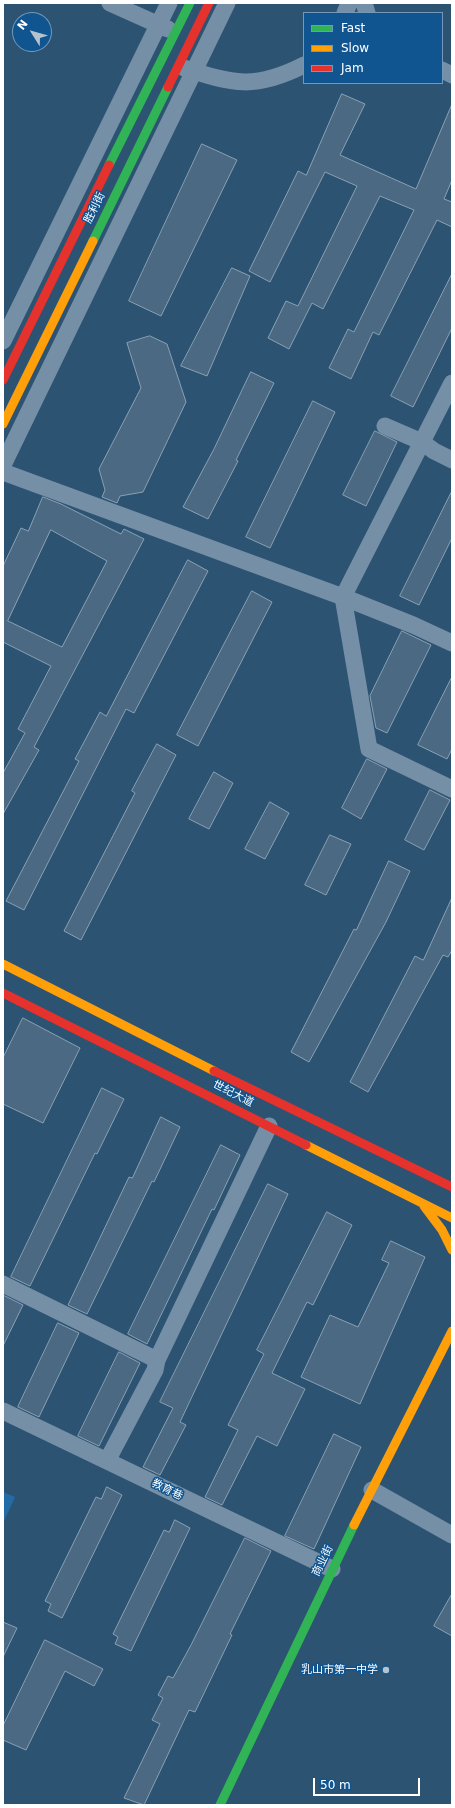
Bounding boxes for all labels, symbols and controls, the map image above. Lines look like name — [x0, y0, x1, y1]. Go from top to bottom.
north arrow — [12, 12, 52, 52]
legend — [303, 12, 443, 84]
text: N — [15, 17, 31, 33]
text: Fast — [341, 21, 365, 35]
text: Slow — [341, 41, 369, 55]
text: Jam — [341, 61, 364, 75]
street label: 胜利街 — [82, 190, 108, 226]
street label: 世纪大道 — [210, 1078, 256, 1110]
street label: 教育巷 — [149, 1477, 185, 1503]
street label: 商业街 — [310, 1543, 336, 1579]
place label: 乳山市第一中学 — [301, 1663, 378, 1677]
marker: 乳山市第一中学 — [381, 1665, 391, 1675]
scale bar — [315, 1770, 422, 1796]
text: 50 m — [320, 1778, 351, 1792]

